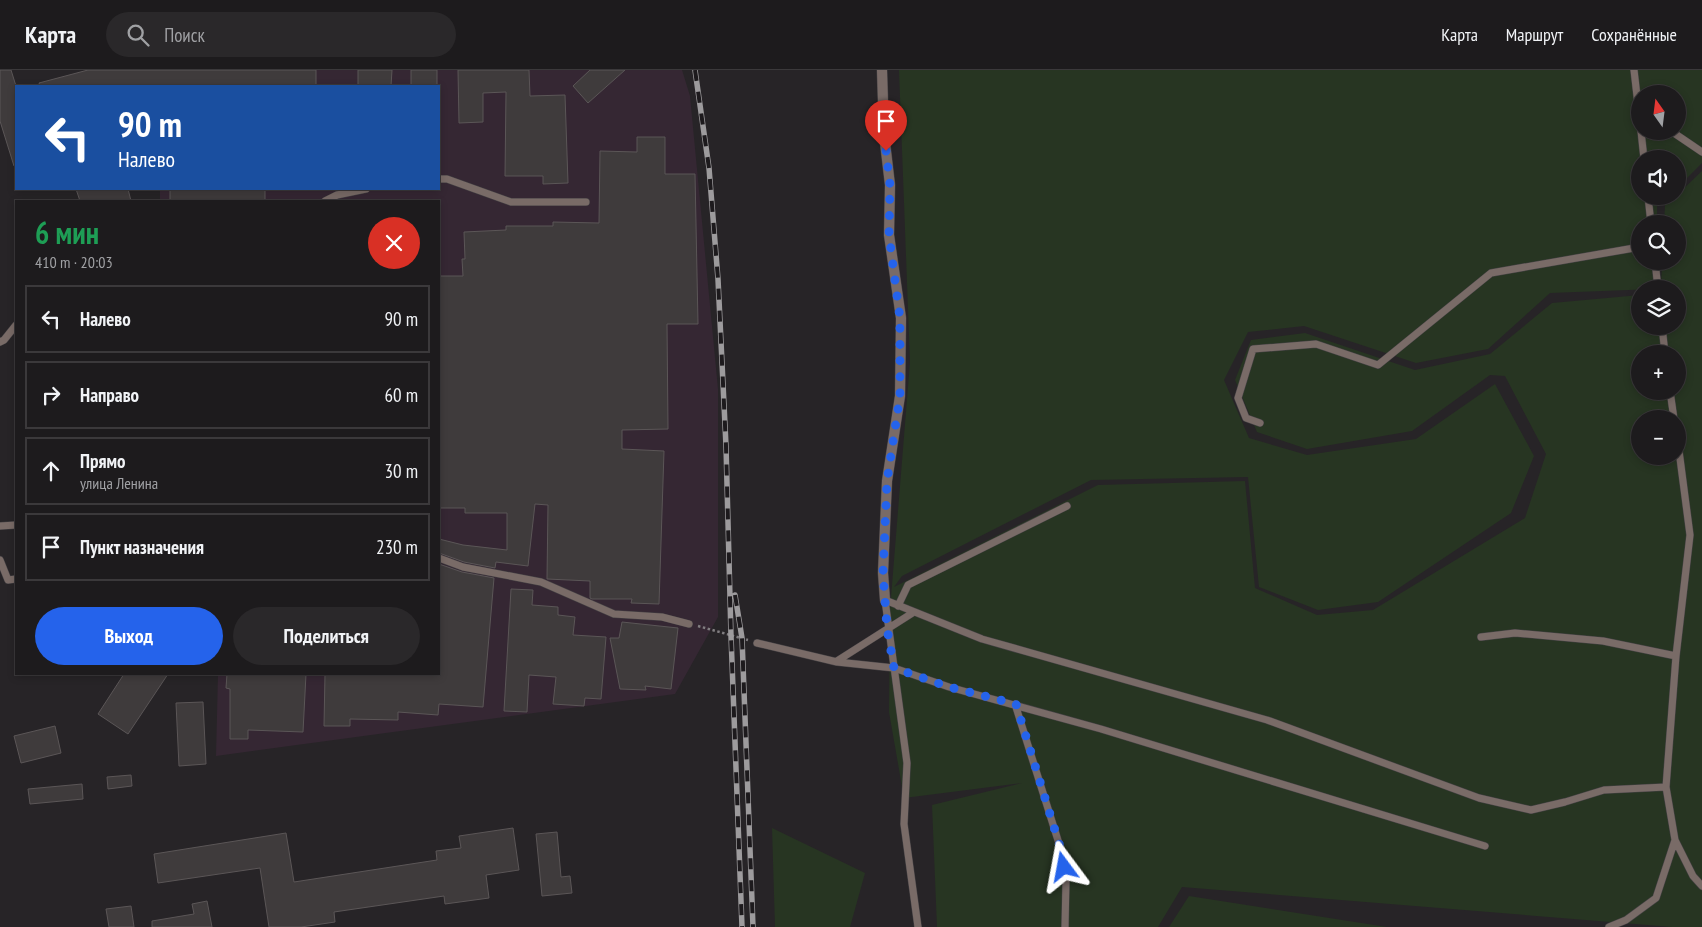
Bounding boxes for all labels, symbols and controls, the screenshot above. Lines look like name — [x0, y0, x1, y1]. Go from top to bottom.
search box — [106, 12, 456, 57]
text: Карта — [25, 19, 76, 50]
icon: search — [124, 21, 152, 49]
text: Поиск — [164, 23, 205, 47]
text: Карта — [1441, 23, 1478, 46]
text: Маршрут — [1506, 23, 1563, 46]
text: Сохранённые — [1591, 23, 1677, 46]
north arrow — [1631, 85, 1686, 140]
map controls — [1631, 85, 1686, 465]
pin — [865, 100, 907, 151]
text: 90 m — [118, 101, 182, 147]
icon: left — [35, 105, 100, 170]
icon: arrive — [872, 107, 900, 135]
text: Налево — [118, 145, 175, 173]
button: sound — [1631, 150, 1686, 205]
text: 6 мин — [35, 213, 99, 252]
button: search — [1631, 215, 1686, 270]
button: close — [368, 217, 420, 269]
text: 410 m · 20:03 — [35, 252, 113, 272]
button: layers — [1631, 280, 1686, 335]
icon: left — [37, 305, 65, 333]
text: Налево — [80, 307, 131, 331]
text: 90 m — [385, 307, 418, 331]
button: + — [1631, 345, 1686, 400]
icon: right — [37, 381, 65, 409]
text: Направо — [80, 383, 139, 407]
text: 60 m — [385, 383, 418, 407]
button: − — [1631, 410, 1686, 465]
text: Прямо — [80, 449, 125, 473]
icon: ahead — [37, 457, 65, 485]
text: 30 m — [385, 459, 418, 483]
text: улица Ленина — [80, 473, 158, 493]
icon: arrive — [37, 533, 65, 561]
text: Пункт назначения — [80, 535, 204, 559]
text: 230 m — [376, 535, 418, 559]
button: Выход — [35, 607, 223, 665]
button: Поделиться — [233, 607, 420, 665]
position arrow — [1037, 840, 1089, 892]

